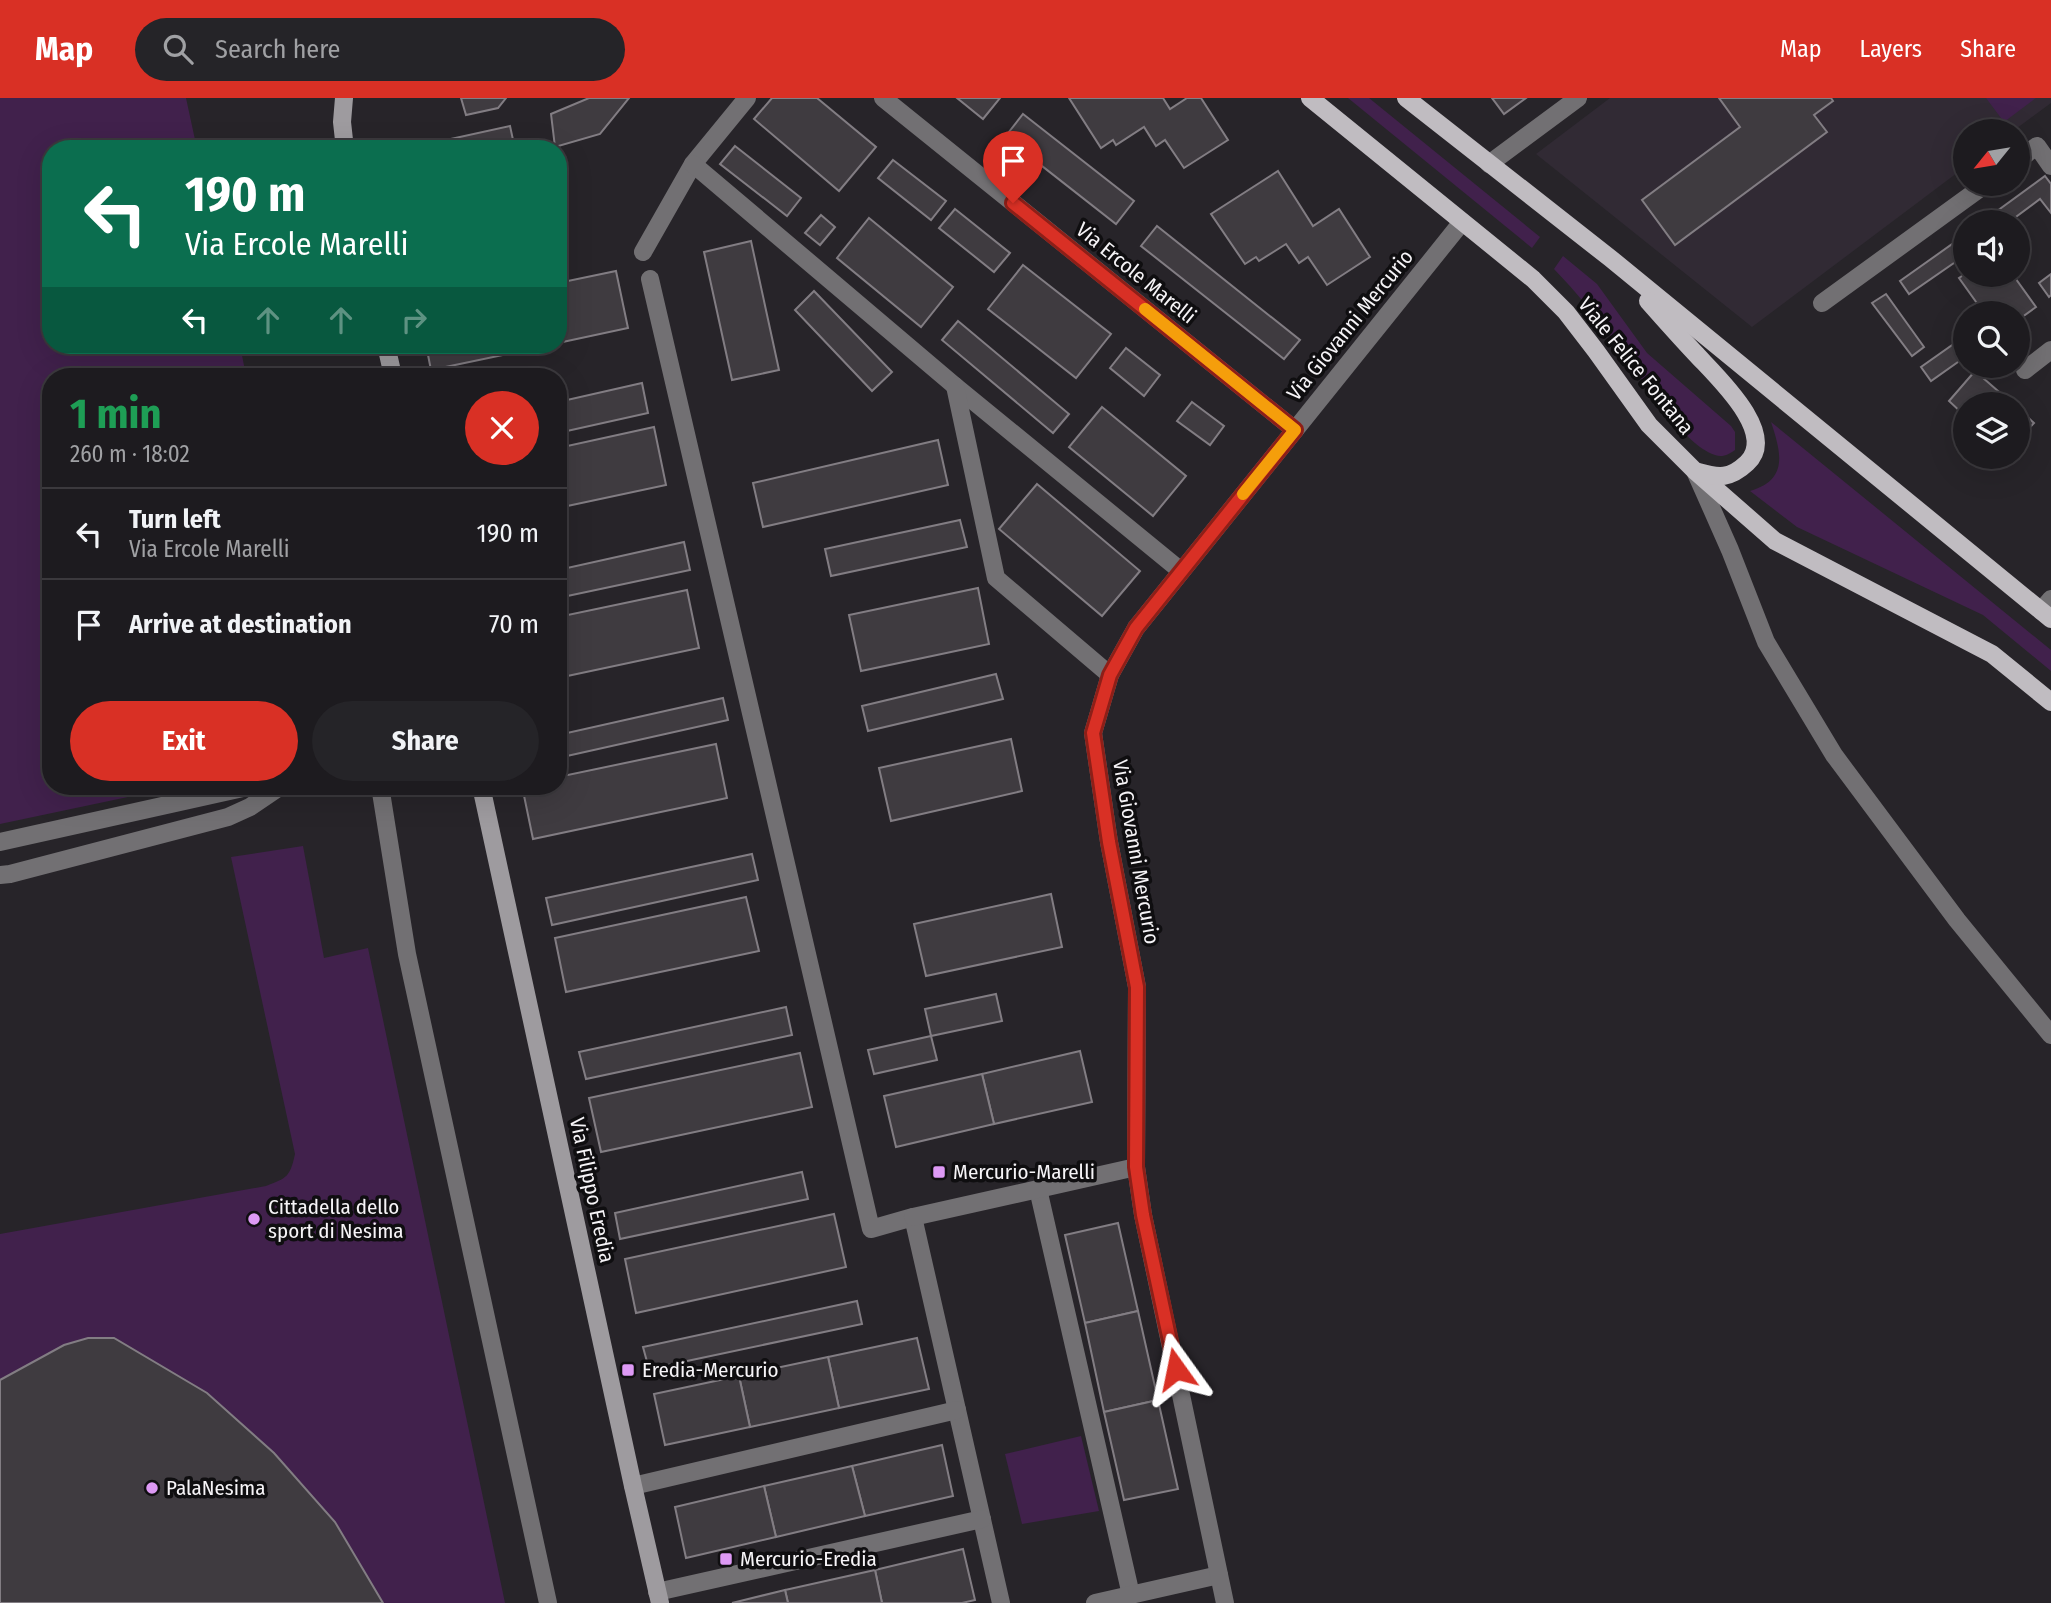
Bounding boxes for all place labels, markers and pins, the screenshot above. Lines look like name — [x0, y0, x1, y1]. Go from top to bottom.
pin — [983, 131, 1043, 203]
place label: Mercurio-Marelli — [953, 1159, 1095, 1185]
marker: Mercurio-Marelli — [931, 1164, 947, 1180]
place label: Cittadella dello sport di Nesima — [268, 1194, 404, 1244]
marker: Cittadella dello sport di Nesima — [246, 1211, 262, 1227]
place label: Eredia-Mercurio — [642, 1357, 779, 1383]
marker: Eredia-Mercurio — [620, 1362, 636, 1378]
place label: PalaNesima — [166, 1475, 266, 1501]
marker: PalaNesima — [144, 1480, 160, 1496]
place label: Mercurio-Eredia — [740, 1546, 877, 1572]
marker: Mercurio-Eredia — [718, 1551, 734, 1567]

